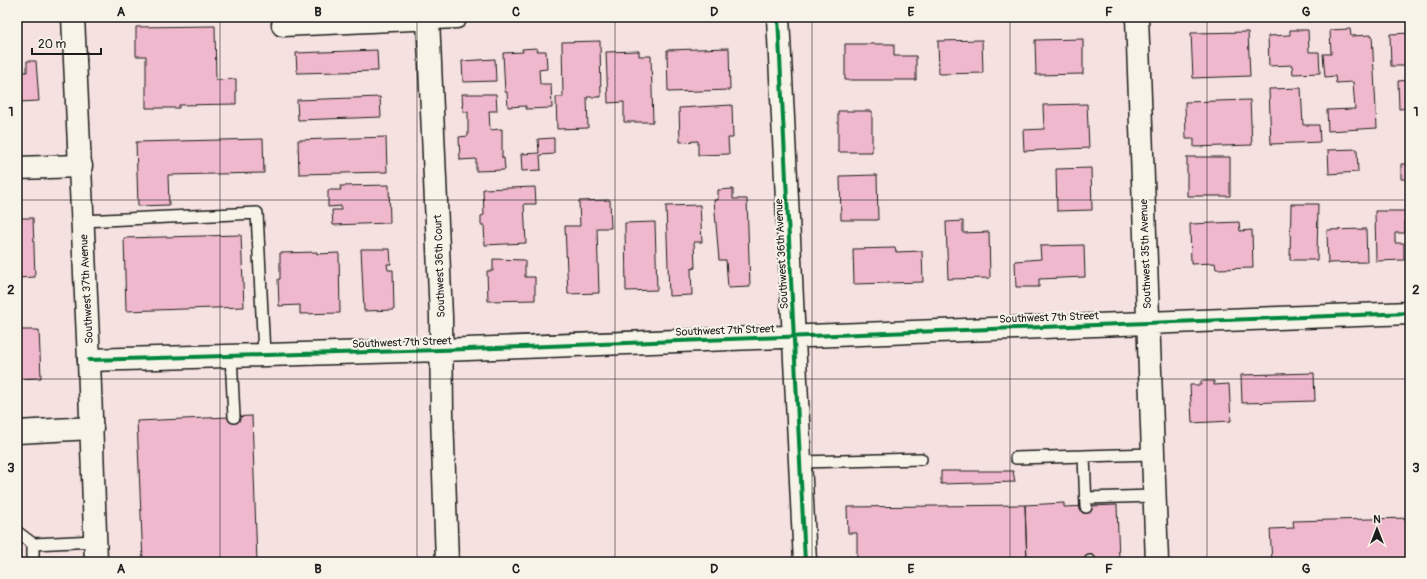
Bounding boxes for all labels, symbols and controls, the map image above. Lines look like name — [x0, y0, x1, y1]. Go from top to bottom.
text: A — [117, 4, 126, 20]
text: B — [314, 4, 322, 20]
text: C — [512, 4, 520, 20]
text: D — [710, 4, 718, 20]
text: E — [908, 4, 915, 20]
text: F — [1105, 4, 1113, 20]
text: G — [1302, 4, 1311, 20]
scale bar — [32, 30, 101, 56]
text: 20 m — [38, 37, 67, 52]
text: 1 — [8, 104, 14, 120]
text: 1 — [1413, 104, 1419, 120]
street label: Southwest 36th Avenue — [772, 198, 791, 309]
street label: Southwest 35th Avenue — [1137, 198, 1154, 309]
street label: Southwest 36th Court — [431, 214, 448, 318]
street label: Southwest 37th Avenue — [77, 233, 96, 344]
text: 2 — [7, 282, 15, 298]
text: 2 — [1412, 282, 1420, 298]
street label: Southwest 7th Street — [999, 309, 1100, 326]
street label: Southwest 7th Street — [675, 322, 776, 339]
street label: Southwest 7th Street — [352, 334, 453, 351]
text: 3 — [7, 460, 15, 476]
text: 3 — [1412, 460, 1420, 476]
north arrow — [1357, 509, 1397, 549]
text: N — [1373, 513, 1381, 526]
text: A — [117, 561, 126, 577]
text: B — [314, 561, 322, 577]
text: C — [512, 561, 520, 577]
text: D — [710, 561, 718, 577]
text: E — [908, 561, 915, 577]
text: F — [1105, 561, 1113, 577]
text: G — [1302, 561, 1311, 577]

